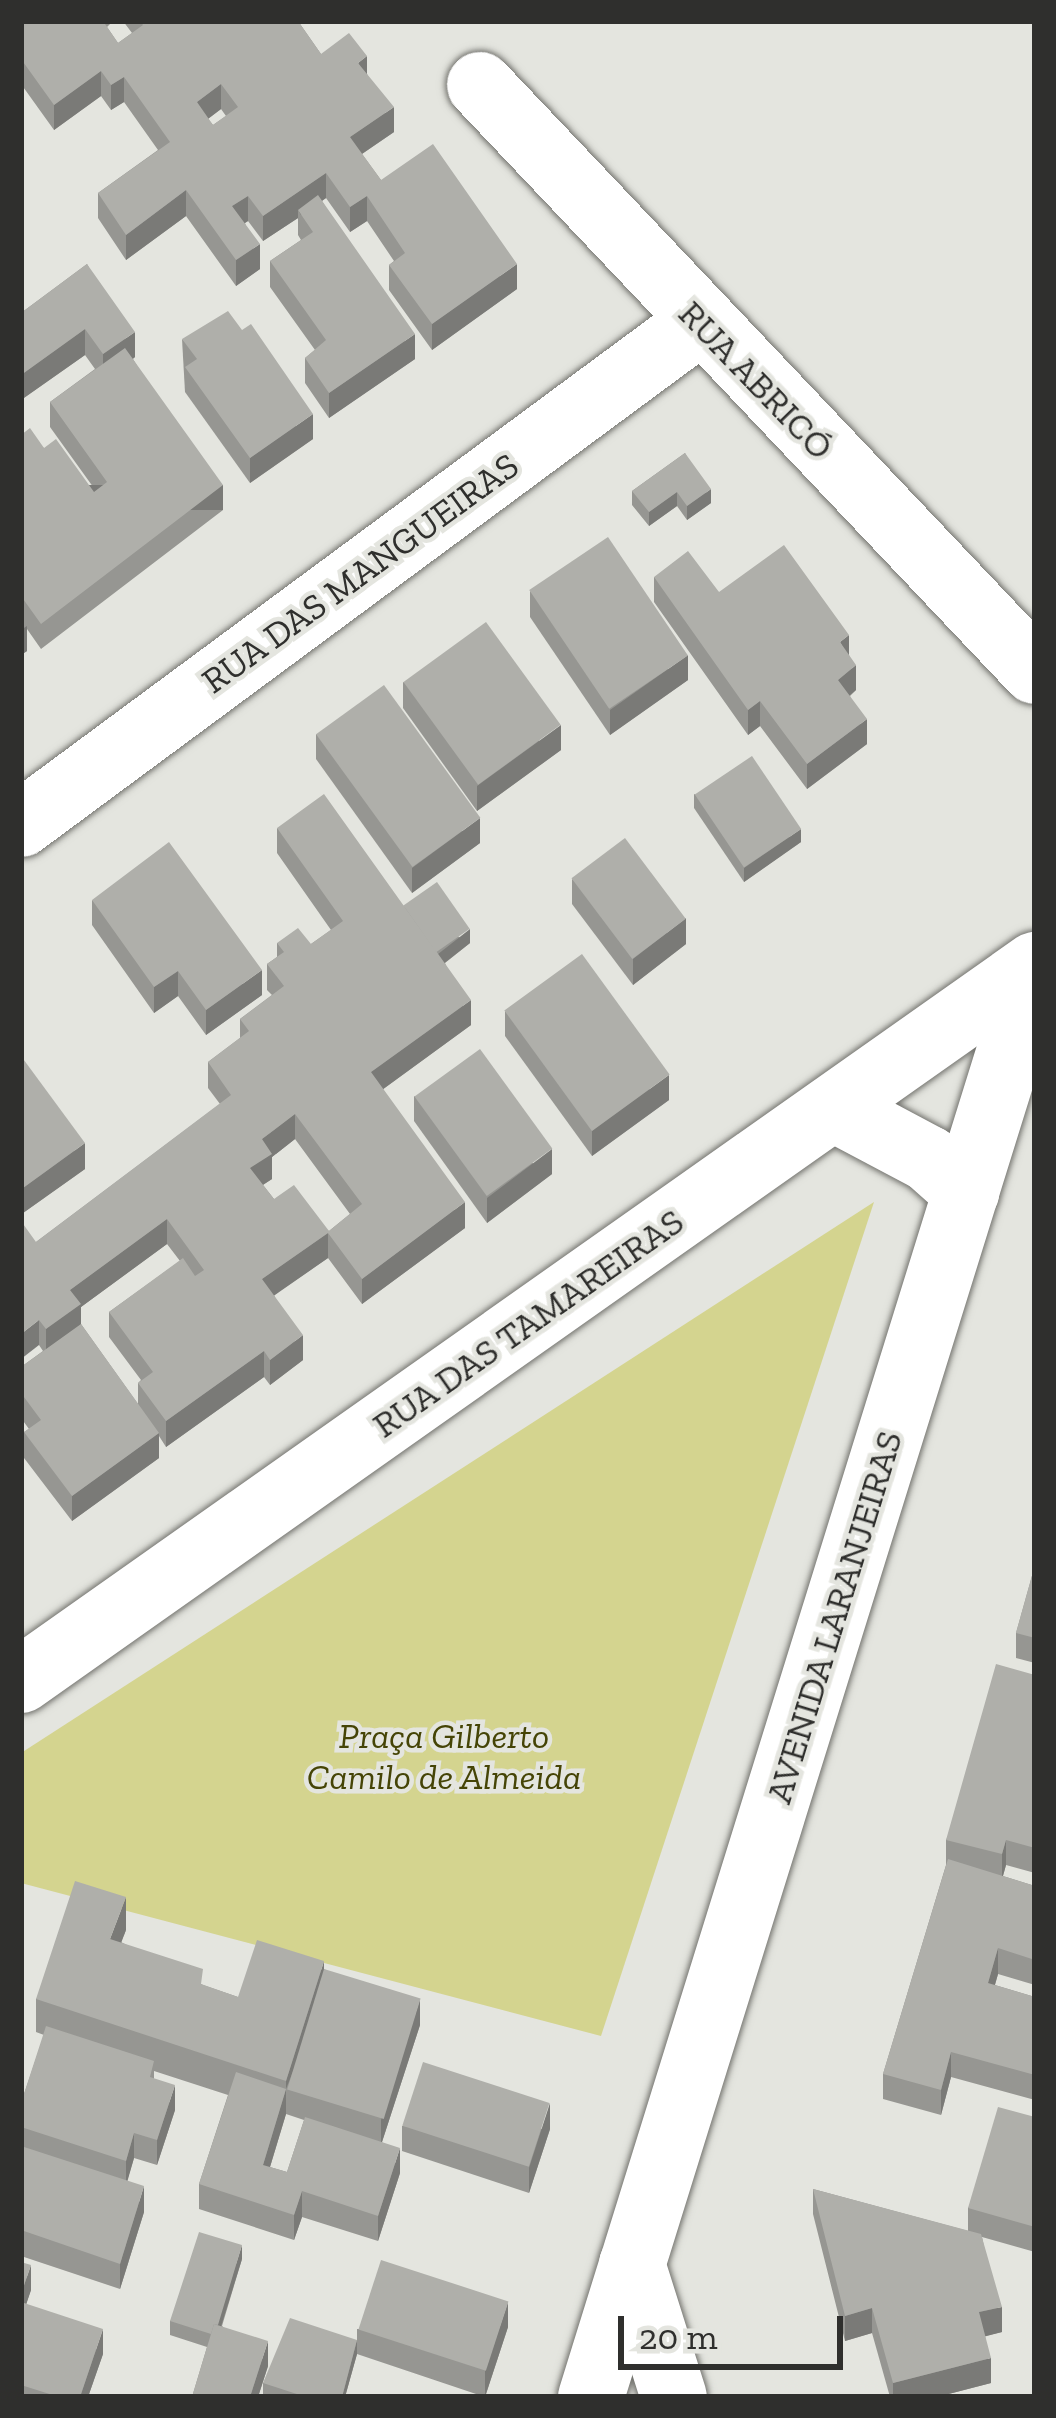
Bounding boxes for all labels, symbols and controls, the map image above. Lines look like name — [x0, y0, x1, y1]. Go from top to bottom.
street label: RUA ABRICÓ — [669, 291, 843, 469]
street label: RUA DAS MANGUEIRAS — [193, 443, 527, 703]
street label: RUA DAS TAMAREIRAS — [364, 1199, 692, 1447]
street label: AVENIDA LARANJEIRAS — [757, 1425, 911, 1809]
park label: Praça Gilberto Camilo de Almeida — [306, 1713, 582, 1798]
scale bar — [624, 2292, 849, 2366]
text: 20 m — [639, 2315, 718, 2358]

